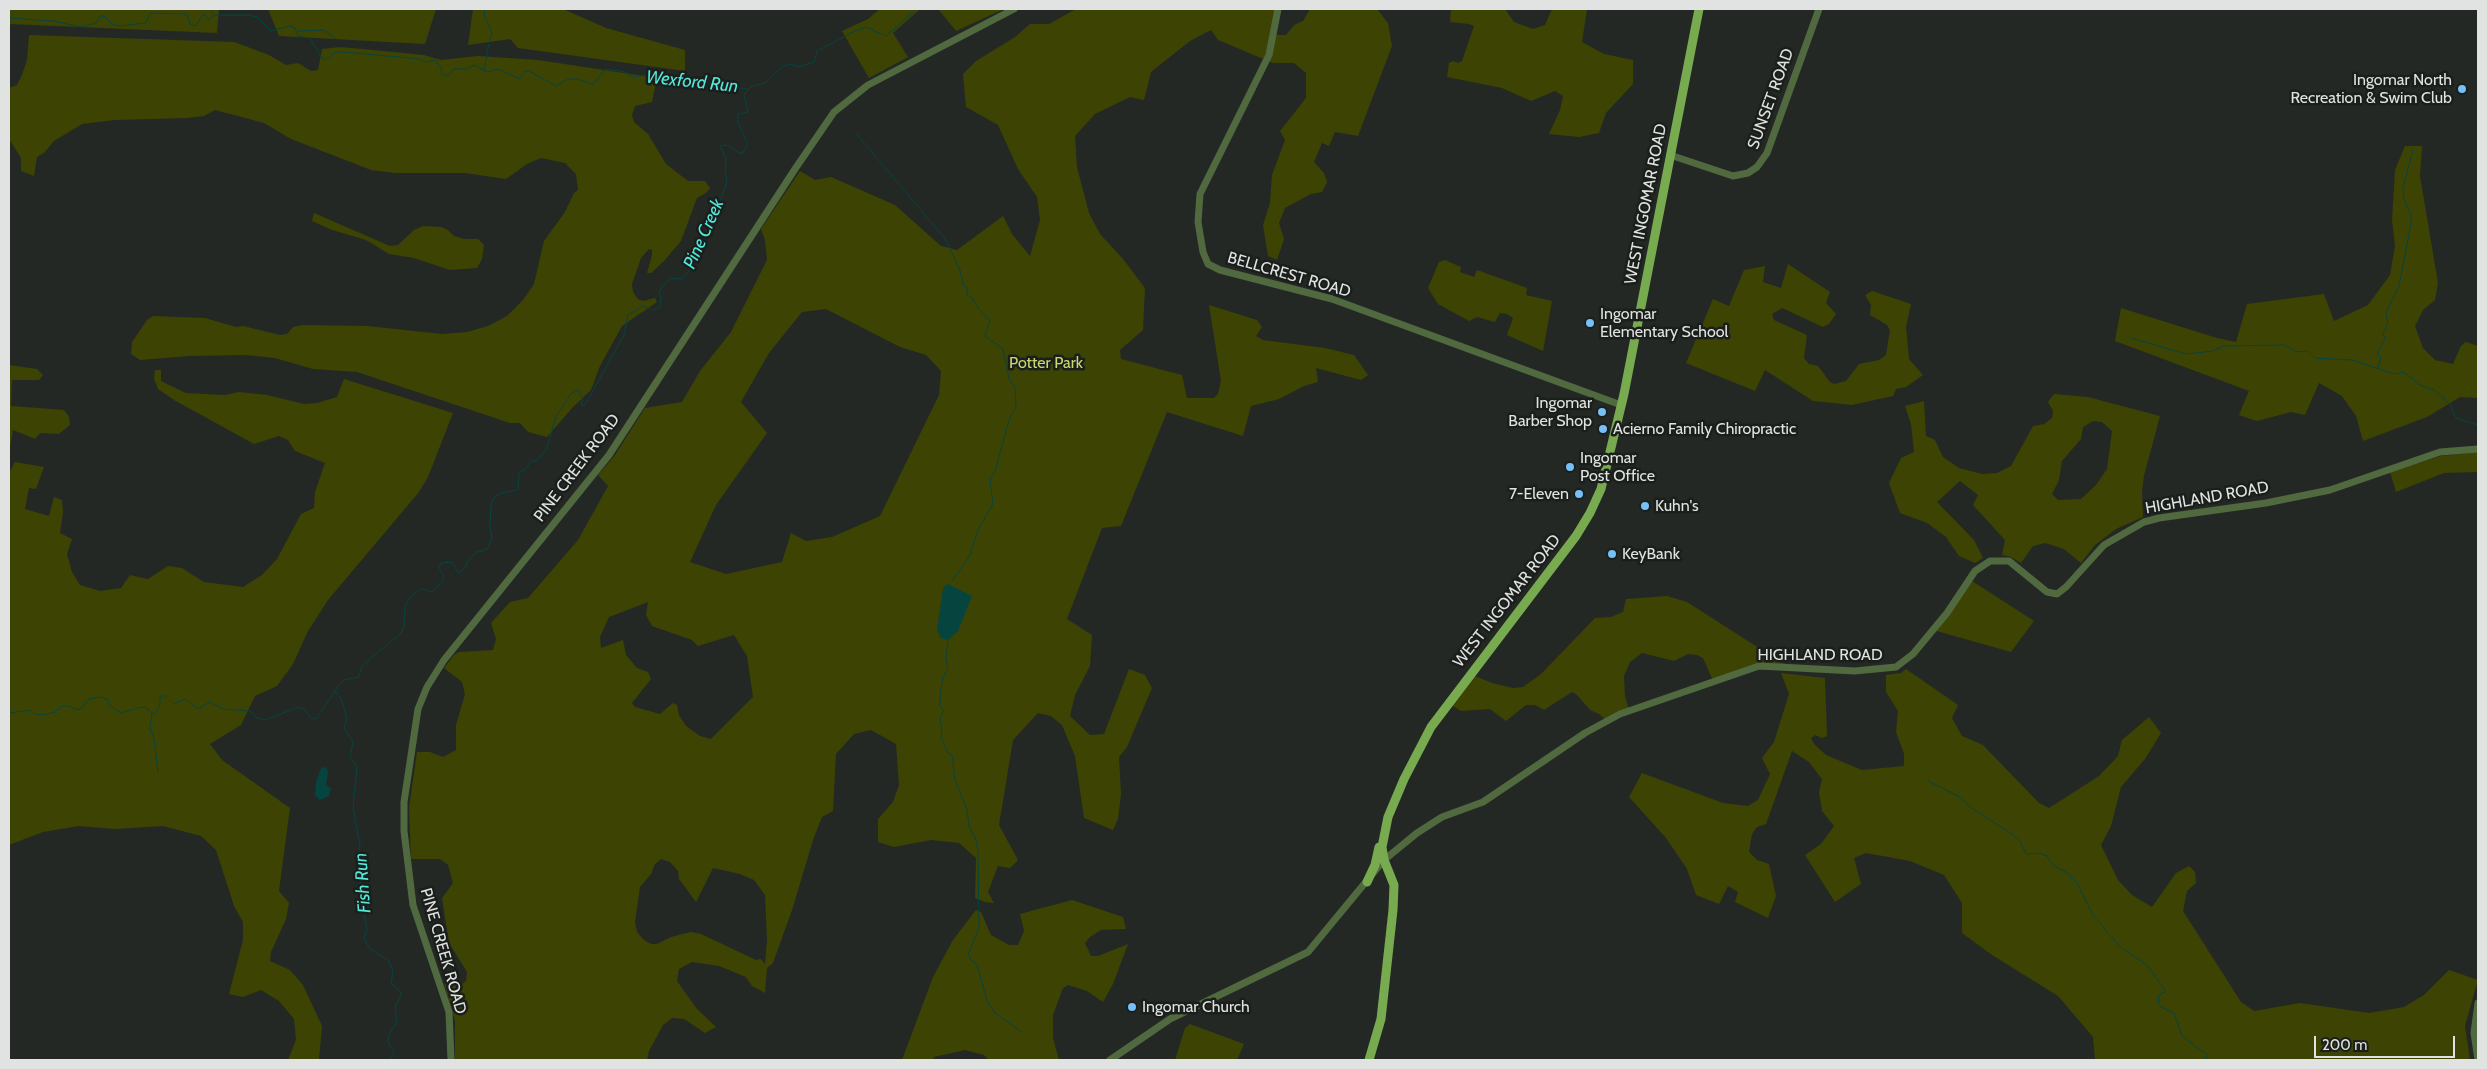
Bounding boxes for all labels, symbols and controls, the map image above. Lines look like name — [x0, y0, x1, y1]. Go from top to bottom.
street label: SUNSET ROAD — [1744, 46, 1798, 152]
water label: Wexford Run — [645, 66, 739, 98]
place label: Ingomar North Recreation & Swim Club — [2290, 70, 2452, 108]
marker: Ingomar North Recreation & Swim Club — [2456, 83, 2468, 95]
street label: WEST INGOMAR ROAD — [1621, 122, 1671, 286]
water label: Pine Creek — [679, 196, 729, 272]
street label: BELLCREST ROAD — [1225, 248, 1353, 302]
place label: Ingomar Elementary School — [1600, 304, 1728, 342]
marker: Ingomar Elementary School — [1584, 317, 1596, 329]
park label: Potter Park — [1009, 353, 1083, 373]
place label: Ingomar Barber Shop — [1508, 393, 1592, 431]
marker: Ingomar Barber Shop — [1596, 406, 1608, 418]
street label: PINE CREEK ROAD — [530, 410, 624, 526]
place label: Acierno Family Chiropractic — [1613, 419, 1796, 439]
marker: Acierno Family Chiropractic — [1597, 423, 1609, 435]
place label: Ingomar Post Office — [1580, 448, 1655, 486]
marker: Ingomar Post Office — [1564, 461, 1576, 473]
street label: HIGHLAND ROAD — [2144, 478, 2270, 518]
place label: 7-Eleven — [1509, 484, 1569, 504]
marker: 7-Eleven — [1573, 488, 1585, 500]
place label: Kuhn's — [1655, 496, 1699, 516]
marker: Kuhn's — [1639, 500, 1651, 512]
street label: WEST INGOMAR ROAD — [1449, 531, 1565, 671]
place label: KeyBank — [1622, 544, 1680, 564]
marker: KeyBank — [1606, 548, 1618, 560]
street label: HIGHLAND ROAD — [1757, 645, 1883, 665]
water label: Fish Run — [350, 852, 376, 914]
street label: PINE CREEK ROAD — [416, 886, 470, 1016]
place label: Ingomar Church — [1142, 997, 1250, 1017]
marker: Ingomar Church — [1126, 1001, 1138, 1013]
scale bar — [2317, 1026, 2458, 1058]
text: 200 m — [2322, 1036, 2367, 1054]

